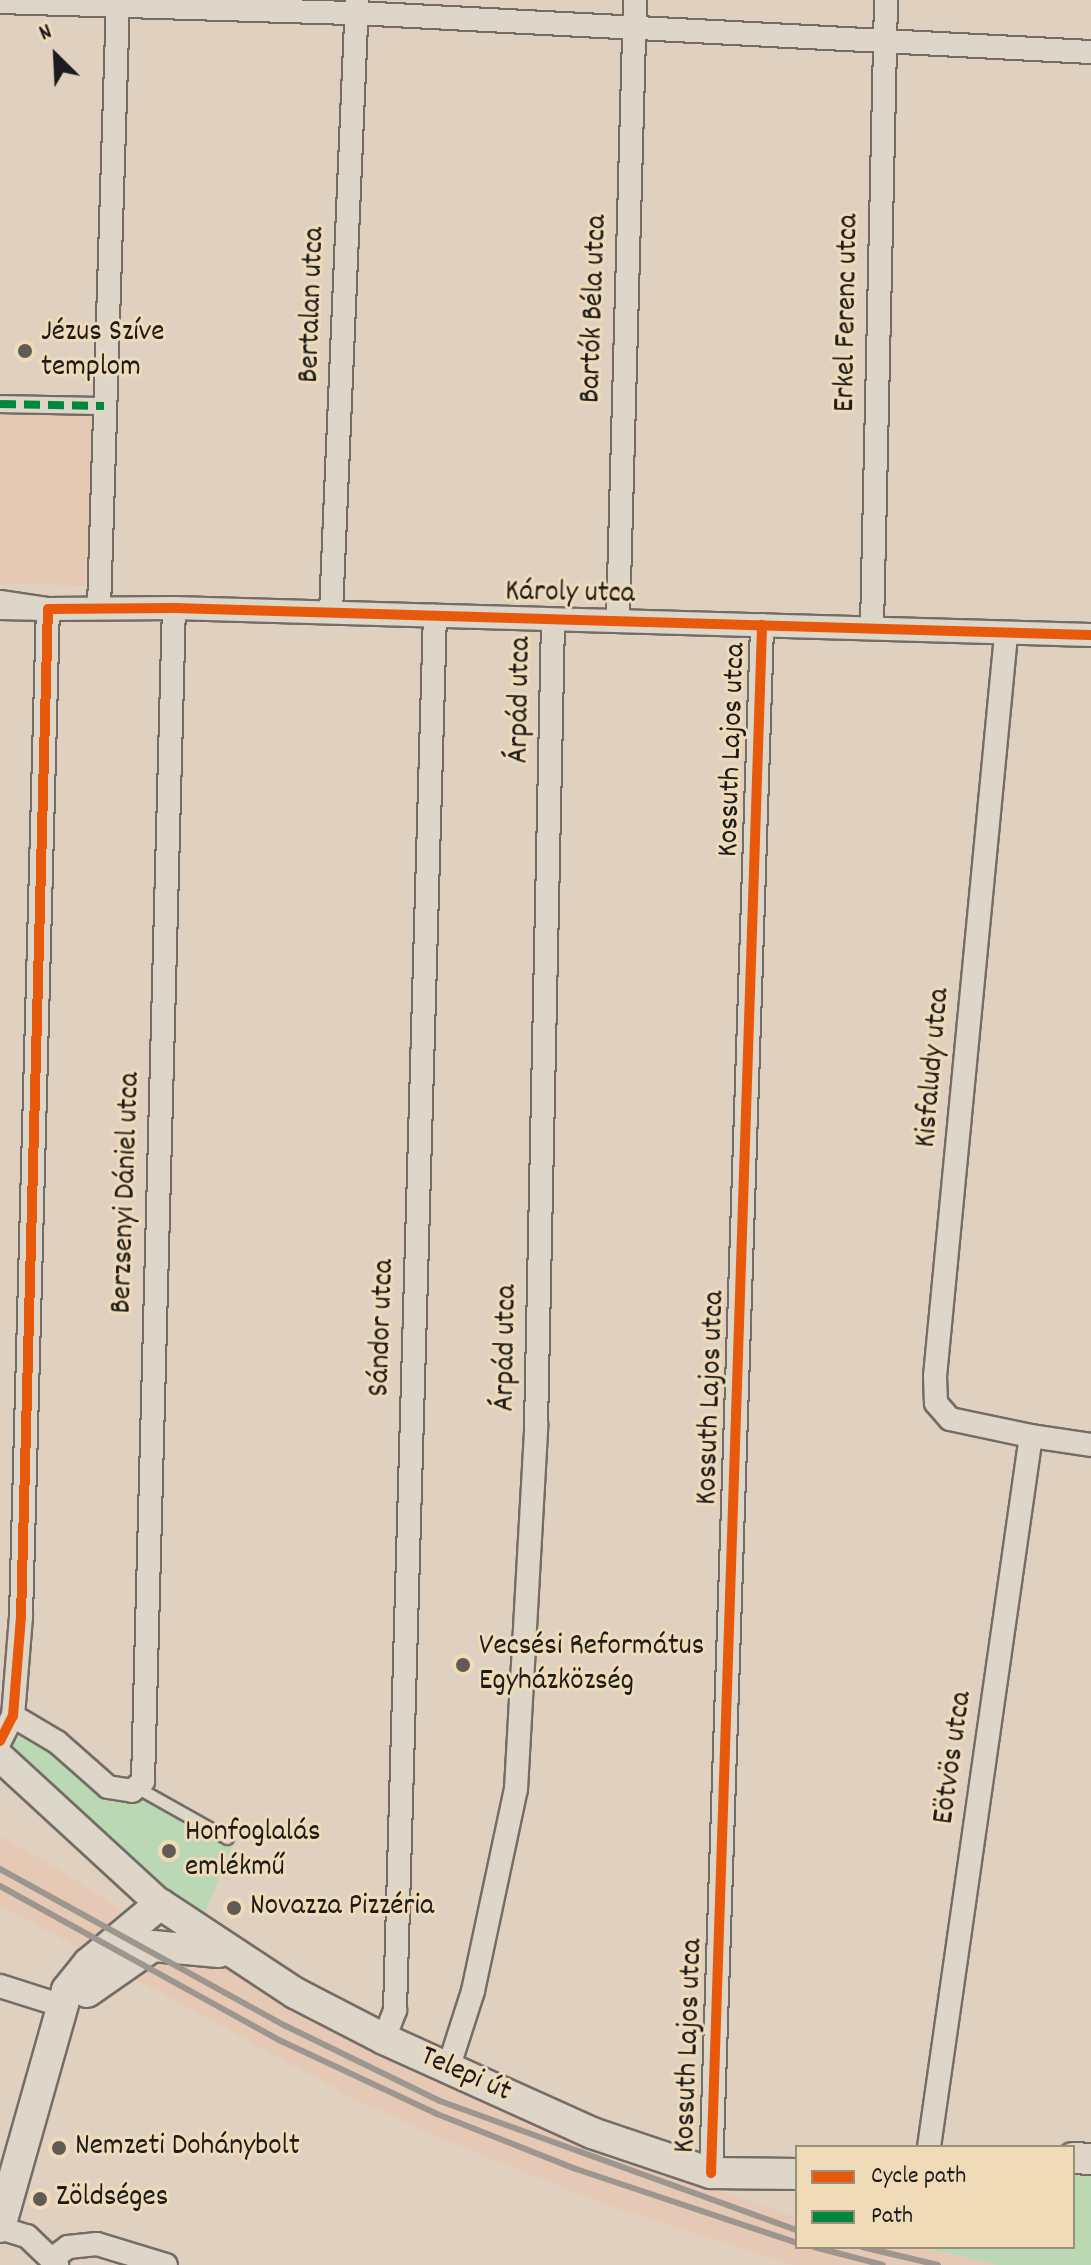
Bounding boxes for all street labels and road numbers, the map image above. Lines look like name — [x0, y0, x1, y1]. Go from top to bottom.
street label: Bartók Béla utca — [575, 214, 617, 404]
street label: Erkel Ferenc utca — [829, 214, 869, 412]
street label: Bertalan utca — [293, 227, 335, 383]
street label: Károly utca — [505, 576, 635, 614]
street label: Árpád utca — [503, 636, 541, 764]
street label: Kossuth Lajos utca — [712, 642, 756, 858]
street label: Kisfaludy utca — [910, 987, 960, 1149]
street label: Berzsenyi Dániel utca — [106, 1072, 150, 1314]
street label: Sándor utca — [364, 1259, 404, 1397]
street label: Árpád utca — [489, 1284, 527, 1412]
street label: Kossuth Lajos utca — [691, 1290, 735, 1506]
street label: Eötvös utca — [928, 1689, 982, 1827]
street label: Kossuth Lajos utca — [669, 1938, 713, 2154]
street label: Telepi út — [414, 2040, 516, 2112]

